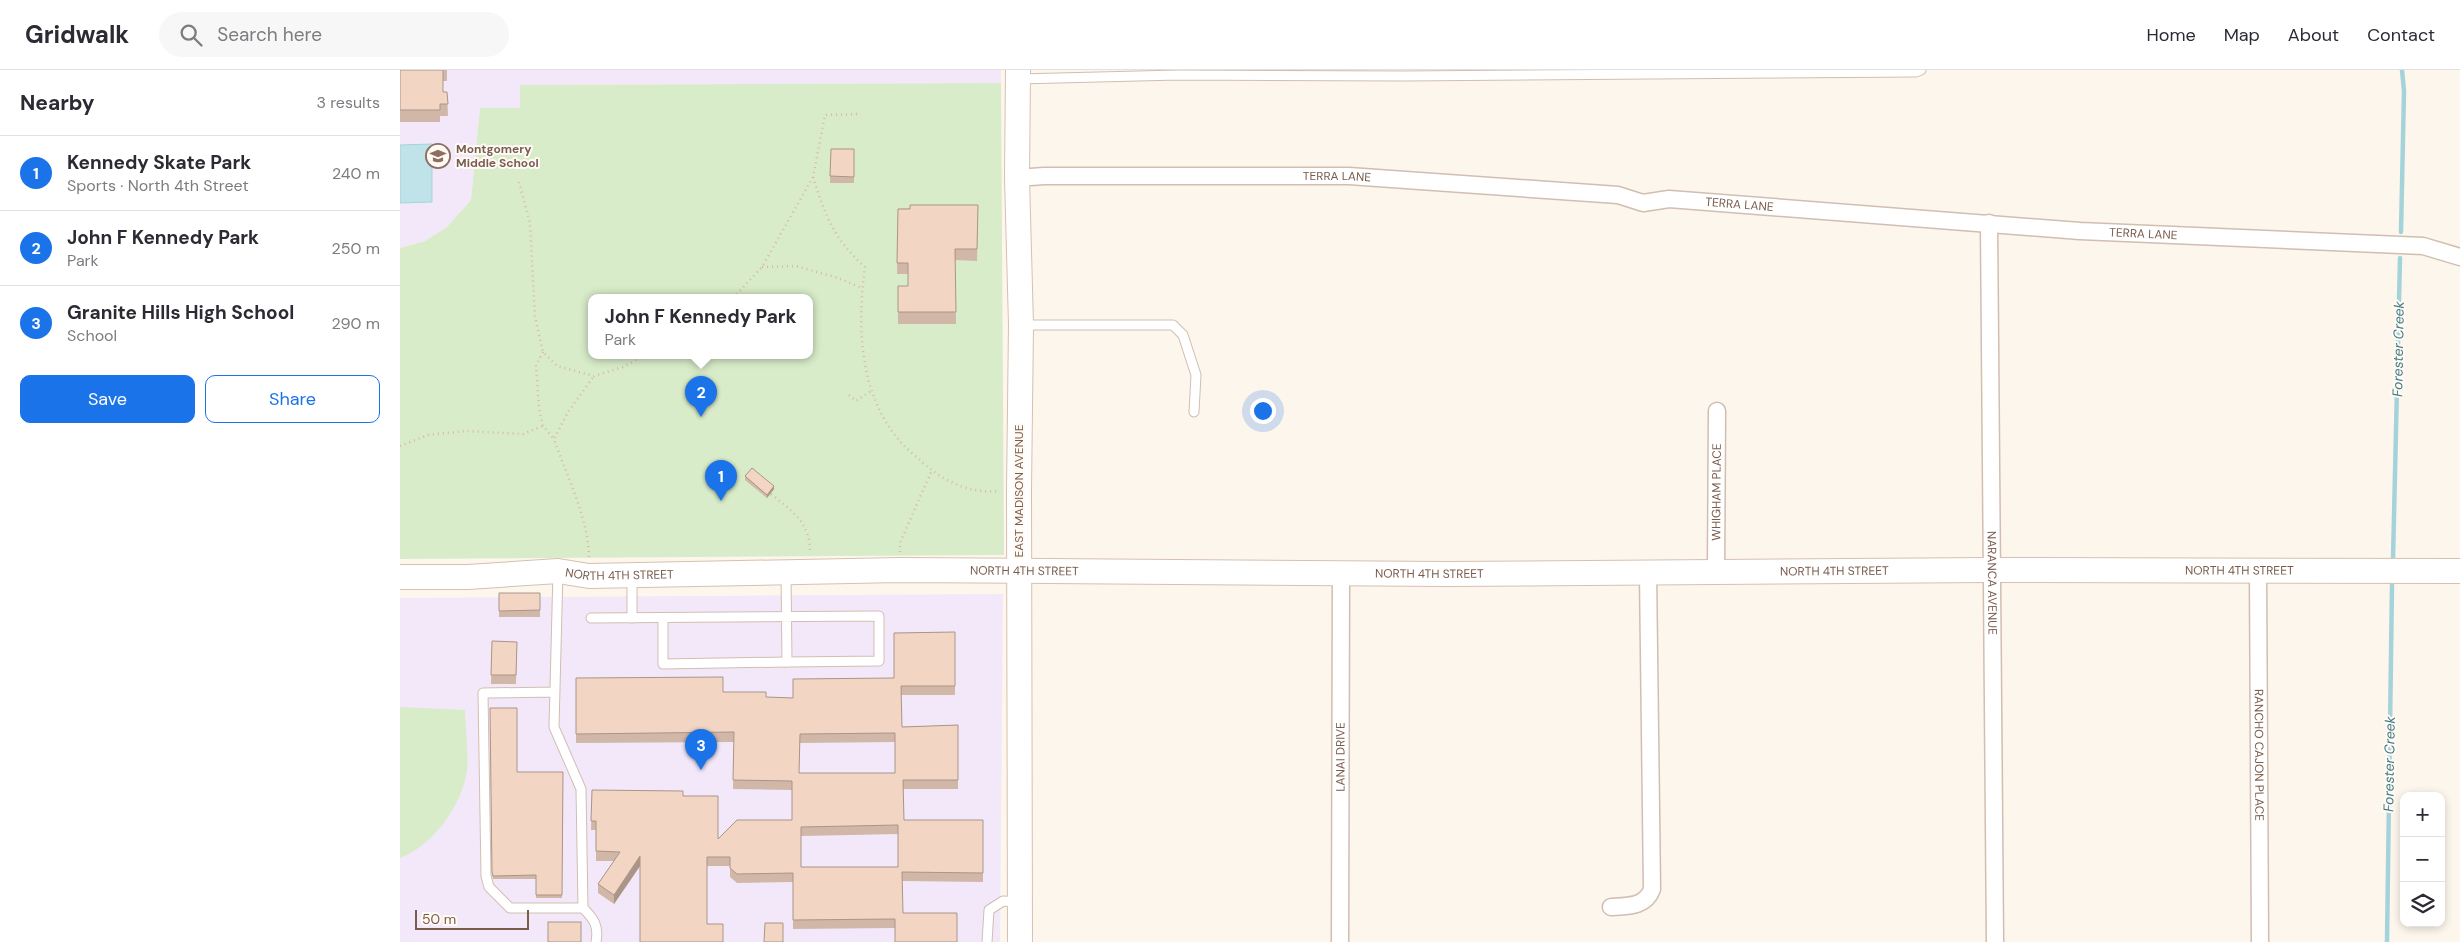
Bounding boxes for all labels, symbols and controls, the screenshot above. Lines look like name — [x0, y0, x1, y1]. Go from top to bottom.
search box — [159, 12, 509, 57]
text: Gridwalk — [25, 19, 129, 50]
icon: search — [177, 21, 205, 49]
text: Search here — [217, 22, 322, 47]
text: Home — [2146, 23, 2196, 47]
text: Map — [2224, 23, 2260, 47]
text: About — [2288, 23, 2339, 47]
text: Contact — [2367, 23, 2435, 47]
text: Nearby — [20, 89, 94, 117]
text: 3 results — [317, 92, 380, 113]
place label: Montgomery Middle School — [456, 141, 539, 171]
school or university icon: Montgomery Middle School — [425, 143, 451, 169]
text: Kennedy Skate Park — [67, 150, 251, 175]
text: 1 — [33, 163, 39, 184]
text: 240 m — [332, 163, 380, 184]
street label: TERRA LANE — [1303, 168, 1372, 186]
text: Sports · North 4th Street — [67, 175, 249, 196]
street label: TERRA LANE — [1705, 194, 1774, 215]
street label: TERRA LANE — [2109, 224, 2178, 243]
text: John F Kennedy Park — [67, 225, 259, 250]
text: 2 — [31, 238, 41, 259]
text: 250 m — [332, 238, 380, 259]
text: Park — [67, 250, 99, 271]
popup — [588, 294, 813, 359]
text: Granite Hills High School — [67, 300, 294, 325]
water label: Forester Creek — [2388, 300, 2408, 397]
text: John F Kennedy Park — [604, 304, 797, 329]
text: 3 — [31, 313, 41, 334]
text: 290 m — [331, 313, 380, 334]
text: School — [67, 325, 117, 346]
text: Park — [604, 329, 636, 350]
button: Save — [20, 375, 195, 423]
button: Share — [205, 375, 380, 423]
pin: 2 — [685, 376, 717, 417]
your location — [1250, 398, 1276, 424]
street label: EAST MADISON AVENUE — [1011, 424, 1027, 557]
street label: WHIGHAM PLACE — [1708, 443, 1725, 541]
pin: 1 — [705, 460, 737, 501]
street label: NARANCA AVENUE — [1984, 531, 2000, 635]
street label: NORTH 4TH STREET — [2185, 562, 2294, 579]
street label: NORTH 4TH STREET — [970, 563, 1079, 579]
street label: NORTH 4TH STREET — [1780, 563, 1889, 580]
street label: NORTH 4TH STREET — [564, 564, 674, 584]
street label: NORTH 4TH STREET — [1375, 565, 1484, 582]
street label: RANCHO CAJON PLACE — [2251, 689, 2267, 821]
water label: Forester Creek — [2379, 715, 2399, 812]
street label: LANAI DRIVE — [1332, 722, 1349, 792]
pin: 3 — [685, 729, 717, 770]
map controls — [2400, 792, 2445, 927]
button: + — [2400, 792, 2445, 837]
button: − — [2400, 837, 2445, 882]
button: layers — [2400, 882, 2445, 927]
scale bar — [415, 907, 529, 930]
text: 50 m — [422, 910, 456, 928]

